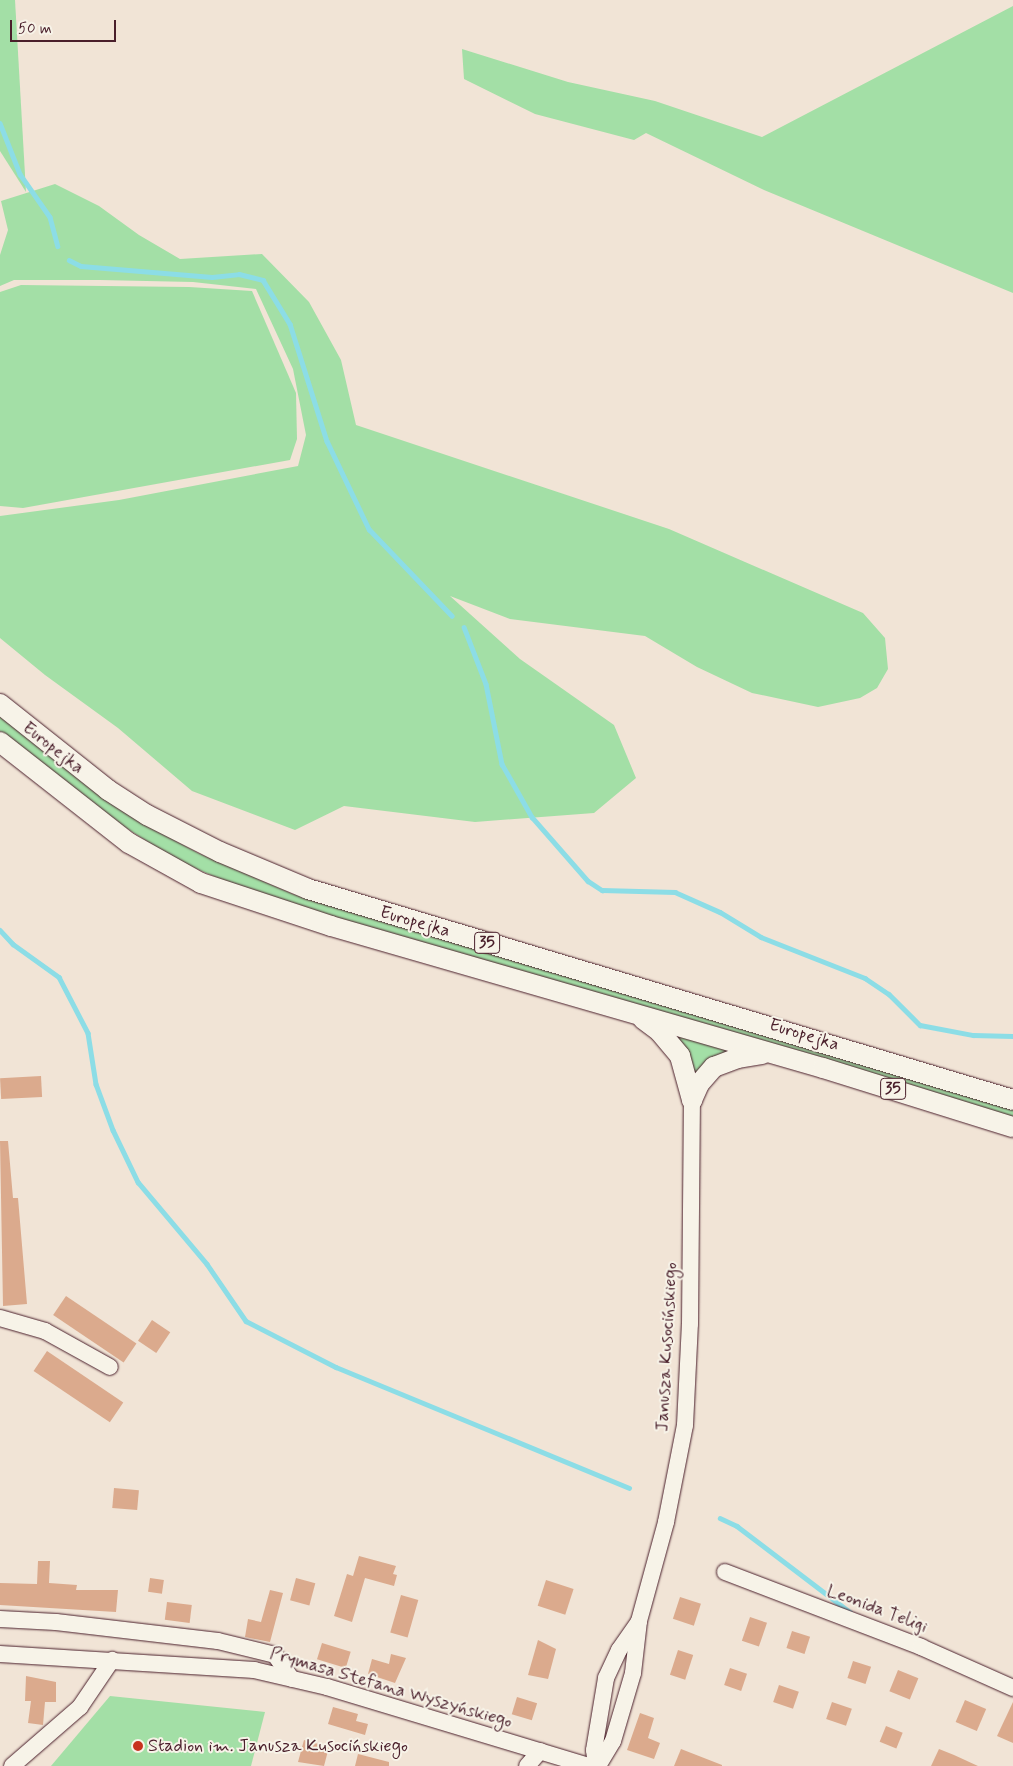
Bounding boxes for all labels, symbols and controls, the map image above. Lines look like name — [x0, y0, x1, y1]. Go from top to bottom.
scale bar — [12, 10, 119, 42]
text: 50 m — [18, 19, 52, 39]
street label: Europejka — [18, 717, 88, 779]
street label: Europejka — [377, 902, 453, 942]
road number: 35 — [473, 930, 501, 956]
street label: Europejka — [766, 1014, 842, 1056]
road number: 35 — [879, 1076, 907, 1102]
street label: Janusza Kusocińskiego — [652, 1261, 682, 1433]
street label: Leonida Teligi — [825, 1580, 929, 1638]
street label: Prymasa Stefana Wyszyńskiego — [271, 1644, 511, 1732]
place label: Stadion im. Janusza Kusocińskiego — [148, 1735, 406, 1757]
marker: Stadion im. Janusza Kusocińskiego — [132, 1740, 144, 1752]

